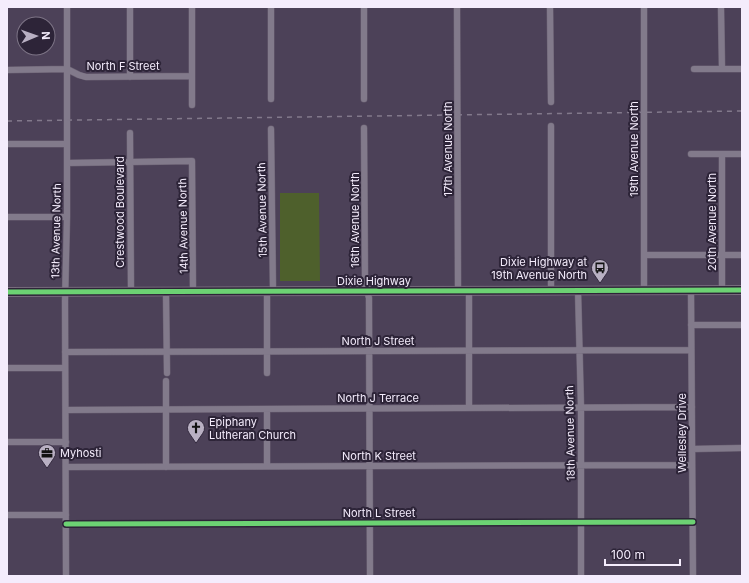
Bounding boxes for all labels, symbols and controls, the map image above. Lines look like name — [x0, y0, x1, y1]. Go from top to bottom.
north arrow — [16, 16, 56, 56]
text: N — [39, 31, 53, 40]
street label: North F Street — [86, 59, 160, 73]
street label: 19th Avenue North — [627, 101, 641, 197]
street label: 17th Avenue North — [441, 102, 455, 196]
street label: Crestwood Boulevard — [113, 156, 127, 268]
street label: 15th Avenue North — [254, 162, 270, 258]
street label: 16th Avenue North — [348, 172, 362, 268]
street label: 20th Avenue North — [705, 173, 719, 271]
street label: 14th Avenue North — [175, 178, 191, 274]
street label: 13th Avenue North — [48, 183, 64, 279]
place label: Dixie Highway at 19th Avenue North — [491, 255, 587, 282]
bus stop icon: Dixie Highway at 19th Avenue North — [590, 258, 610, 283]
street label: Dixie Highway — [337, 274, 411, 288]
street label: North J Street — [342, 334, 415, 348]
street label: 18th Avenue North — [562, 385, 578, 481]
street label: North J Terrace — [337, 391, 419, 405]
street label: Wellesley Drive — [675, 393, 689, 473]
place label: Epiphany Lutheran Church — [209, 415, 296, 442]
church icon: Epiphany Lutheran Church — [186, 418, 206, 443]
office icon: Myhosti — [37, 443, 57, 468]
place label: Myhosti — [60, 446, 101, 460]
street label: North K Street — [342, 449, 416, 463]
street label: North L Street — [343, 506, 416, 520]
scale bar — [605, 541, 680, 567]
text: 100 m — [611, 547, 645, 562]

